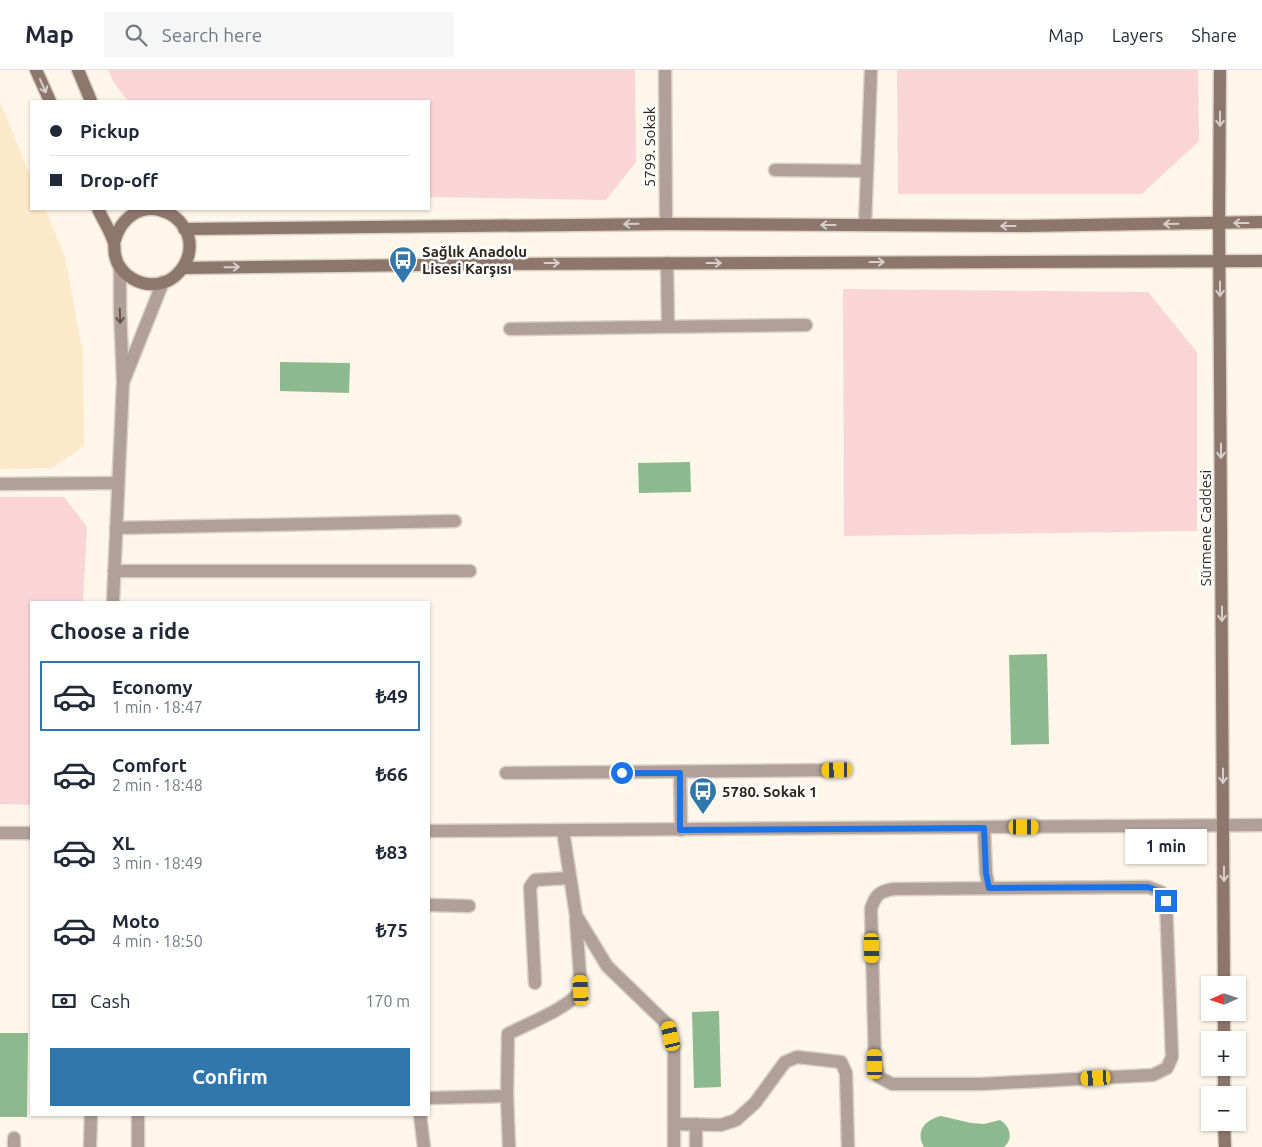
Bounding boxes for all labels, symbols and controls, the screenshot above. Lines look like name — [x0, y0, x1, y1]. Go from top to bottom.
search box — [104, 12, 454, 57]
text: Map — [25, 21, 74, 48]
icon: search — [122, 21, 150, 49]
text: Search here — [162, 24, 262, 46]
text: Map — [1048, 25, 1084, 45]
text: Layers — [1112, 25, 1163, 45]
text: Share — [1191, 25, 1237, 45]
one-way arrow — [38, 78, 48, 93]
street label: 5799. Sokak — [641, 106, 658, 187]
one-way arrow — [1215, 110, 1225, 126]
text: Pickup — [80, 120, 140, 142]
text: Drop-off — [80, 169, 158, 191]
one-way arrow — [1233, 218, 1249, 227]
one-way arrow — [623, 219, 639, 229]
one-way arrow — [1163, 219, 1179, 228]
one-way arrow — [820, 220, 836, 230]
one-way arrow — [1000, 221, 1016, 231]
place label: Sağlık Anadolu Lisesi Karşısı — [422, 243, 527, 278]
bus stop icon: Sağlık Anadolu Lisesi Karşısı — [388, 245, 418, 284]
one-way arrow — [868, 257, 884, 267]
one-way arrow — [543, 258, 559, 268]
one-way arrow — [706, 258, 722, 268]
one-way arrow — [223, 262, 239, 272]
one-way arrow — [1215, 280, 1225, 297]
one-way arrow — [116, 308, 125, 324]
one-way arrow — [1216, 443, 1226, 459]
street label: Sürmene Caddesi — [1197, 470, 1214, 586]
one-way arrow — [1217, 606, 1227, 622]
text: Choose a ride — [50, 618, 190, 643]
icon: car — [52, 674, 97, 719]
text: Economy — [112, 676, 193, 698]
text: ₺49 — [376, 685, 408, 707]
text: 1 min · 18:47 — [112, 698, 203, 716]
icon: car — [52, 752, 97, 797]
text: Comfort — [112, 754, 187, 776]
route start — [611, 762, 633, 784]
car — [821, 762, 852, 778]
text: ₺66 — [376, 763, 408, 785]
one-way arrow — [1218, 768, 1228, 784]
text: 2 min · 18:48 — [112, 776, 203, 794]
bus stop icon: 5780. Sokak 1 — [688, 776, 718, 815]
place label: 5780. Sokak 1 — [722, 783, 818, 800]
car — [1009, 820, 1039, 835]
callout: 1 min — [1125, 828, 1207, 864]
icon: car — [52, 830, 97, 875]
text: XL — [112, 832, 135, 854]
text: 1 min — [1146, 837, 1186, 855]
text: ₺83 — [376, 841, 408, 863]
text: 3 min · 18:49 — [112, 854, 203, 872]
one-way arrow — [1219, 866, 1229, 882]
route end — [1155, 890, 1177, 912]
icon: car — [52, 908, 97, 953]
text: Moto — [112, 910, 160, 932]
text: ₺75 — [376, 919, 408, 941]
text: 4 min · 18:50 — [112, 932, 203, 950]
car — [864, 933, 879, 963]
car — [572, 975, 589, 1005]
north arrow — [1201, 976, 1246, 1021]
map controls — [1201, 976, 1246, 1131]
icon: cash — [50, 987, 78, 1015]
text: Cash — [90, 990, 131, 1012]
text: 170 m — [365, 992, 410, 1010]
car — [660, 1020, 681, 1052]
button: + — [1201, 1031, 1246, 1076]
button: Confirm — [50, 1048, 410, 1106]
car — [867, 1049, 882, 1079]
car — [1080, 1070, 1111, 1086]
button: − — [1201, 1086, 1246, 1131]

